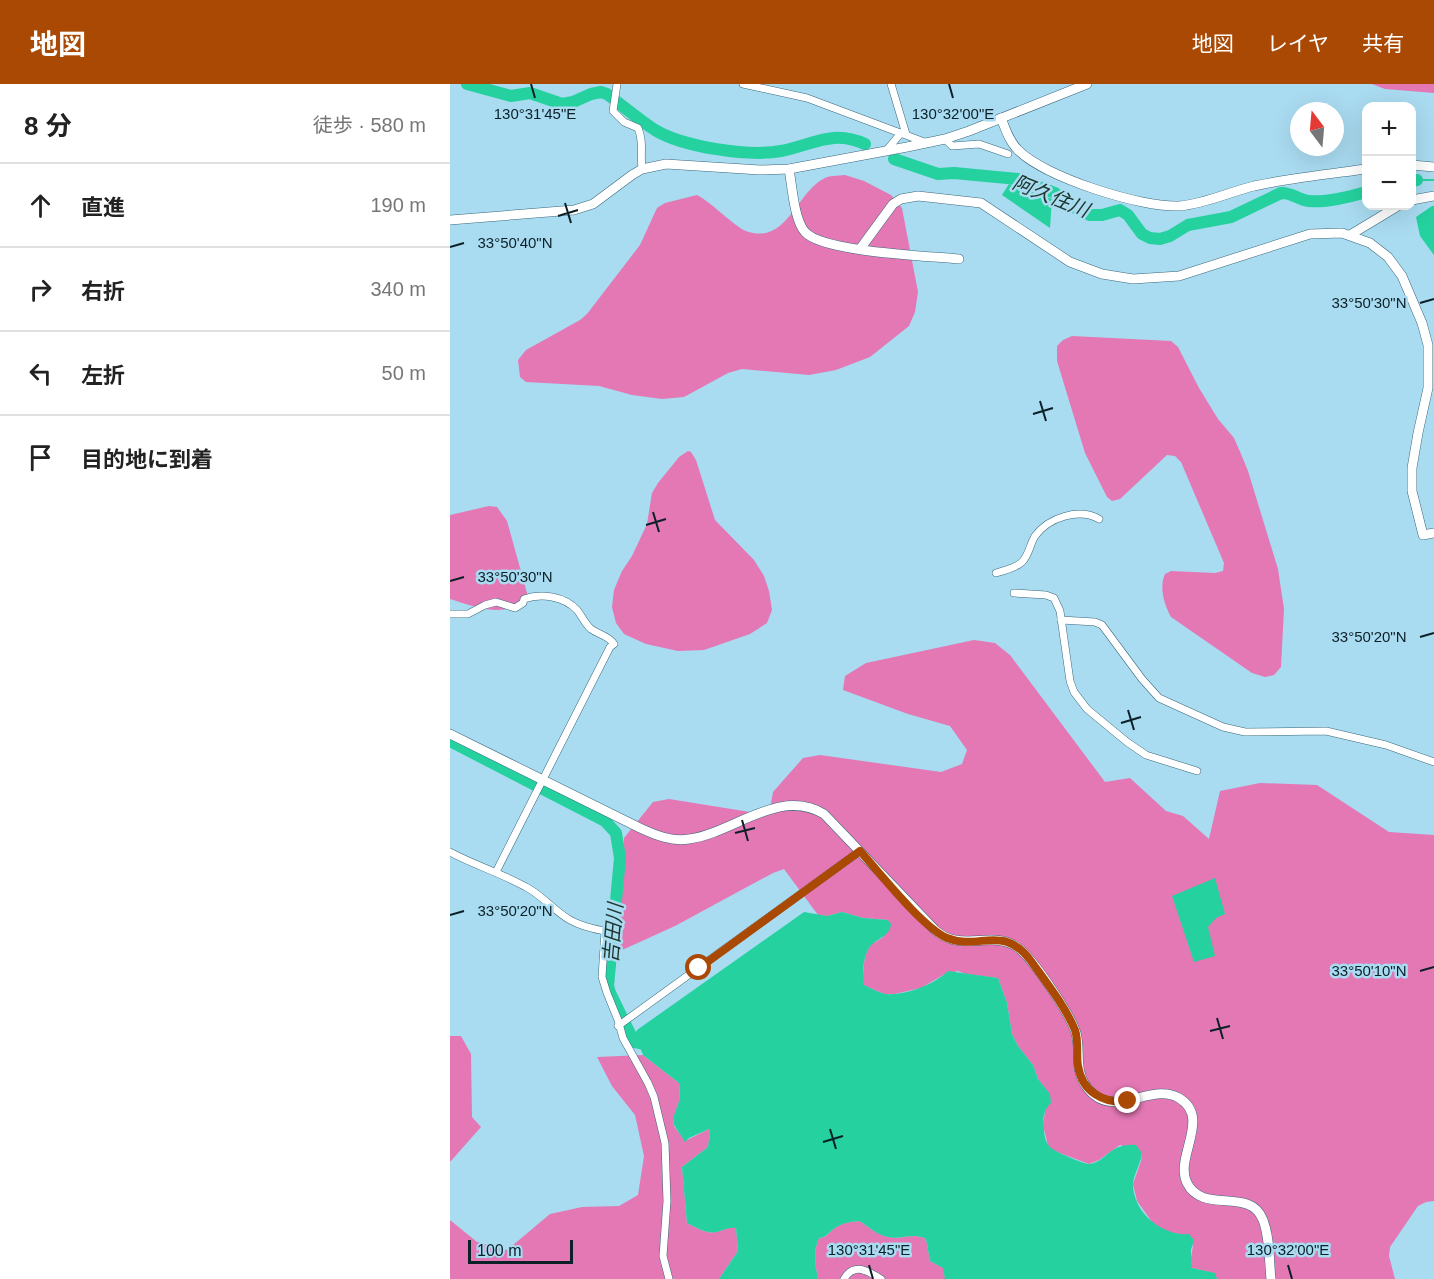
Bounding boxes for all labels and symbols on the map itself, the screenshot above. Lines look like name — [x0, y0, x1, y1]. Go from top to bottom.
north arrow — [1290, 102, 1344, 156]
text: 130°31'45"E — [494, 105, 576, 122]
text: 130°32'00"E — [912, 105, 994, 122]
water label: 阿久住川 — [1010, 171, 1094, 222]
text: 33°50'40"N — [477, 234, 553, 251]
text: 33°50'30"N — [1331, 294, 1407, 311]
text: 33°50'30"N — [477, 568, 553, 585]
text: 33°50'20"N — [1331, 628, 1407, 645]
water label: 吉田川 — [599, 900, 627, 964]
text: 33°50'20"N — [477, 902, 553, 919]
route start — [685, 954, 711, 980]
text: 33°50'10"N — [1331, 962, 1407, 979]
route end — [1114, 1087, 1140, 1113]
scale bar — [468, 1237, 573, 1264]
text: 130°31'45"E — [828, 1241, 910, 1258]
text: 130°32'00"E — [1247, 1241, 1329, 1258]

